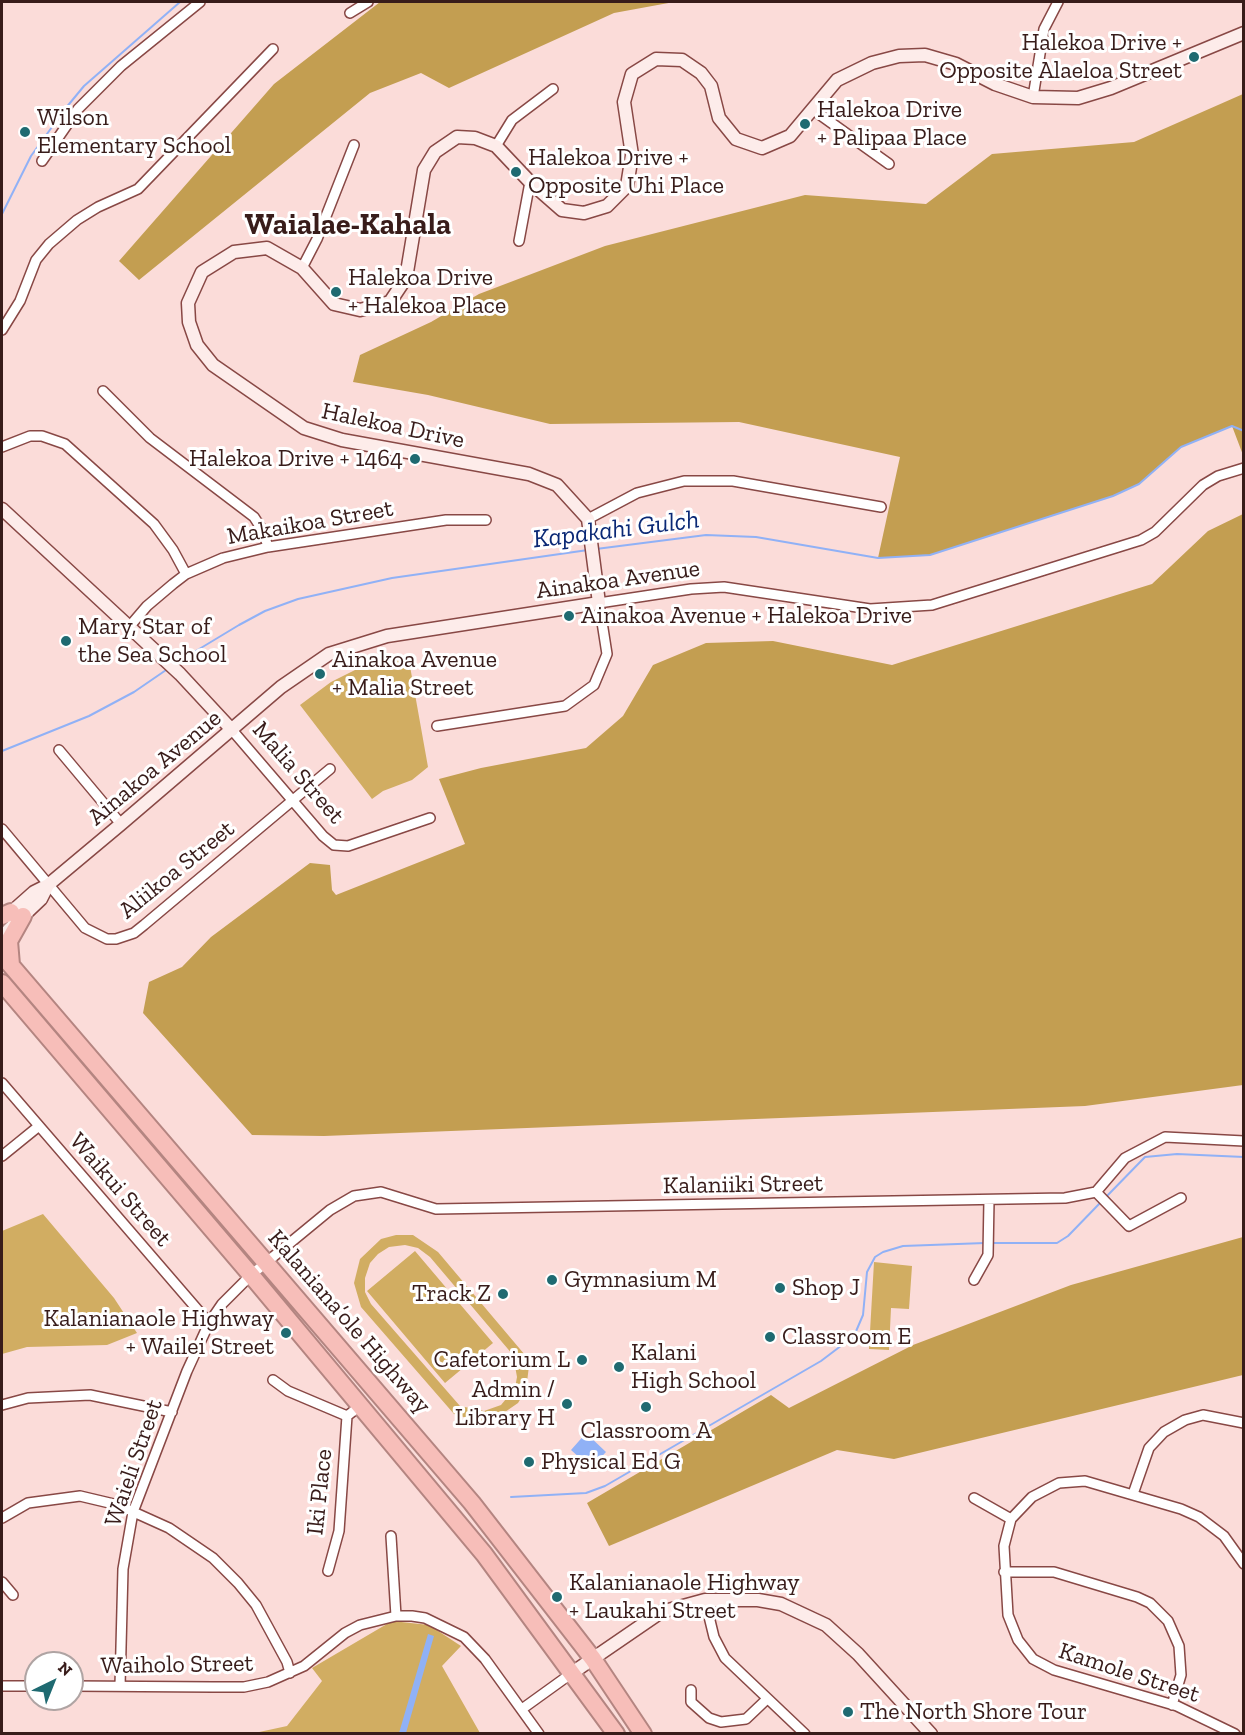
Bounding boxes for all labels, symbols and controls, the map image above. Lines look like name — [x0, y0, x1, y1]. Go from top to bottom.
place label: Halekoa Drive + Opposite Alaeloa Street — [939, 29, 1182, 85]
marker: Halekoa Drive + Opposite Alaeloa Street — [1187, 50, 1201, 64]
place label: Halekoa Drive + Palipaa Place — [817, 96, 967, 152]
place label: Wilson Elementary School — [37, 104, 231, 160]
marker: Halekoa Drive + Palipaa Place — [798, 117, 812, 131]
marker: Wilson Elementary School — [18, 125, 32, 139]
place label: Halekoa Drive + Opposite Uhi Place — [528, 144, 724, 200]
marker: Halekoa Drive + Opposite Uhi Place — [509, 165, 523, 179]
district label: Waialae-Kahala — [245, 207, 451, 243]
place label: Halekoa Drive + Halekoa Place — [348, 264, 506, 320]
marker: Halekoa Drive + Halekoa Place — [329, 285, 343, 299]
street label: Halekoa Drive — [319, 397, 467, 455]
place label: Halekoa Drive + 1464 — [189, 445, 403, 473]
marker: Halekoa Drive + 1464 — [408, 452, 422, 466]
street label: Makaikoa Street — [225, 494, 395, 552]
water label: Kapakahi Gulch — [531, 504, 701, 556]
street label: Ainakoa Avenue — [534, 554, 702, 606]
place label: Ainakoa Avenue + Halekoa Drive — [581, 602, 912, 630]
marker: Ainakoa Avenue + Halekoa Drive — [562, 609, 576, 623]
place label: Mary, Star of the Sea School — [78, 613, 227, 669]
marker: Mary, Star of the Sea School — [59, 634, 73, 648]
place label: Ainakoa Avenue + Malia Street — [332, 646, 497, 702]
marker: Ainakoa Avenue + Malia Street — [313, 667, 327, 681]
street label: Ainakoa Avenue — [83, 704, 227, 832]
street label: Malia Street — [246, 716, 350, 830]
street label: Aliikoa Street — [114, 815, 240, 925]
street label: Waikui Street — [63, 1127, 177, 1253]
street label: Kalaniiki Street — [663, 1169, 823, 1201]
street label: Kalaniana’ole Highway — [261, 1224, 437, 1420]
place label: Gymnasium M — [564, 1266, 717, 1294]
marker: Gymnasium M — [545, 1273, 559, 1287]
place label: Shop J — [792, 1274, 860, 1302]
place label: Track Z — [412, 1280, 491, 1308]
marker: Shop J — [773, 1281, 787, 1295]
marker: Track Z — [496, 1287, 510, 1301]
place label: Kalanianaole Highway + Wailei Street — [43, 1305, 274, 1361]
place label: Classroom E — [782, 1323, 911, 1351]
marker: Kalanianaole Highway + Wailei Street — [279, 1326, 293, 1340]
marker: Classroom E — [763, 1330, 777, 1344]
place label: Kalani High School — [631, 1339, 756, 1395]
place label: Cafetorium L — [433, 1346, 570, 1374]
marker: Cafetorium L — [575, 1353, 589, 1367]
marker: Kalani High School — [612, 1360, 626, 1374]
place label: Admin / Library H — [455, 1376, 555, 1432]
street label: Waieli Street — [99, 1396, 169, 1530]
marker: Admin / Library H — [560, 1397, 574, 1411]
marker: Classroom A — [639, 1400, 653, 1414]
place label: Classroom A — [581, 1417, 711, 1445]
street label: Iki Place — [301, 1447, 339, 1537]
place label: Physical Ed G — [541, 1448, 681, 1476]
marker: Physical Ed G — [522, 1455, 536, 1469]
place label: Kalanianaole Highway + Laukahi Street — [569, 1569, 800, 1625]
marker: Kalanianaole Highway + Laukahi Street — [550, 1590, 564, 1604]
street label: Kamole Street — [1055, 1637, 1203, 1709]
street label: Waiholo Street — [100, 1649, 254, 1681]
north arrow — [24, 1651, 84, 1711]
text: N — [54, 1658, 76, 1680]
place label: The North Shore Tour — [860, 1698, 1087, 1726]
marker: The North Shore Tour — [841, 1705, 855, 1719]

